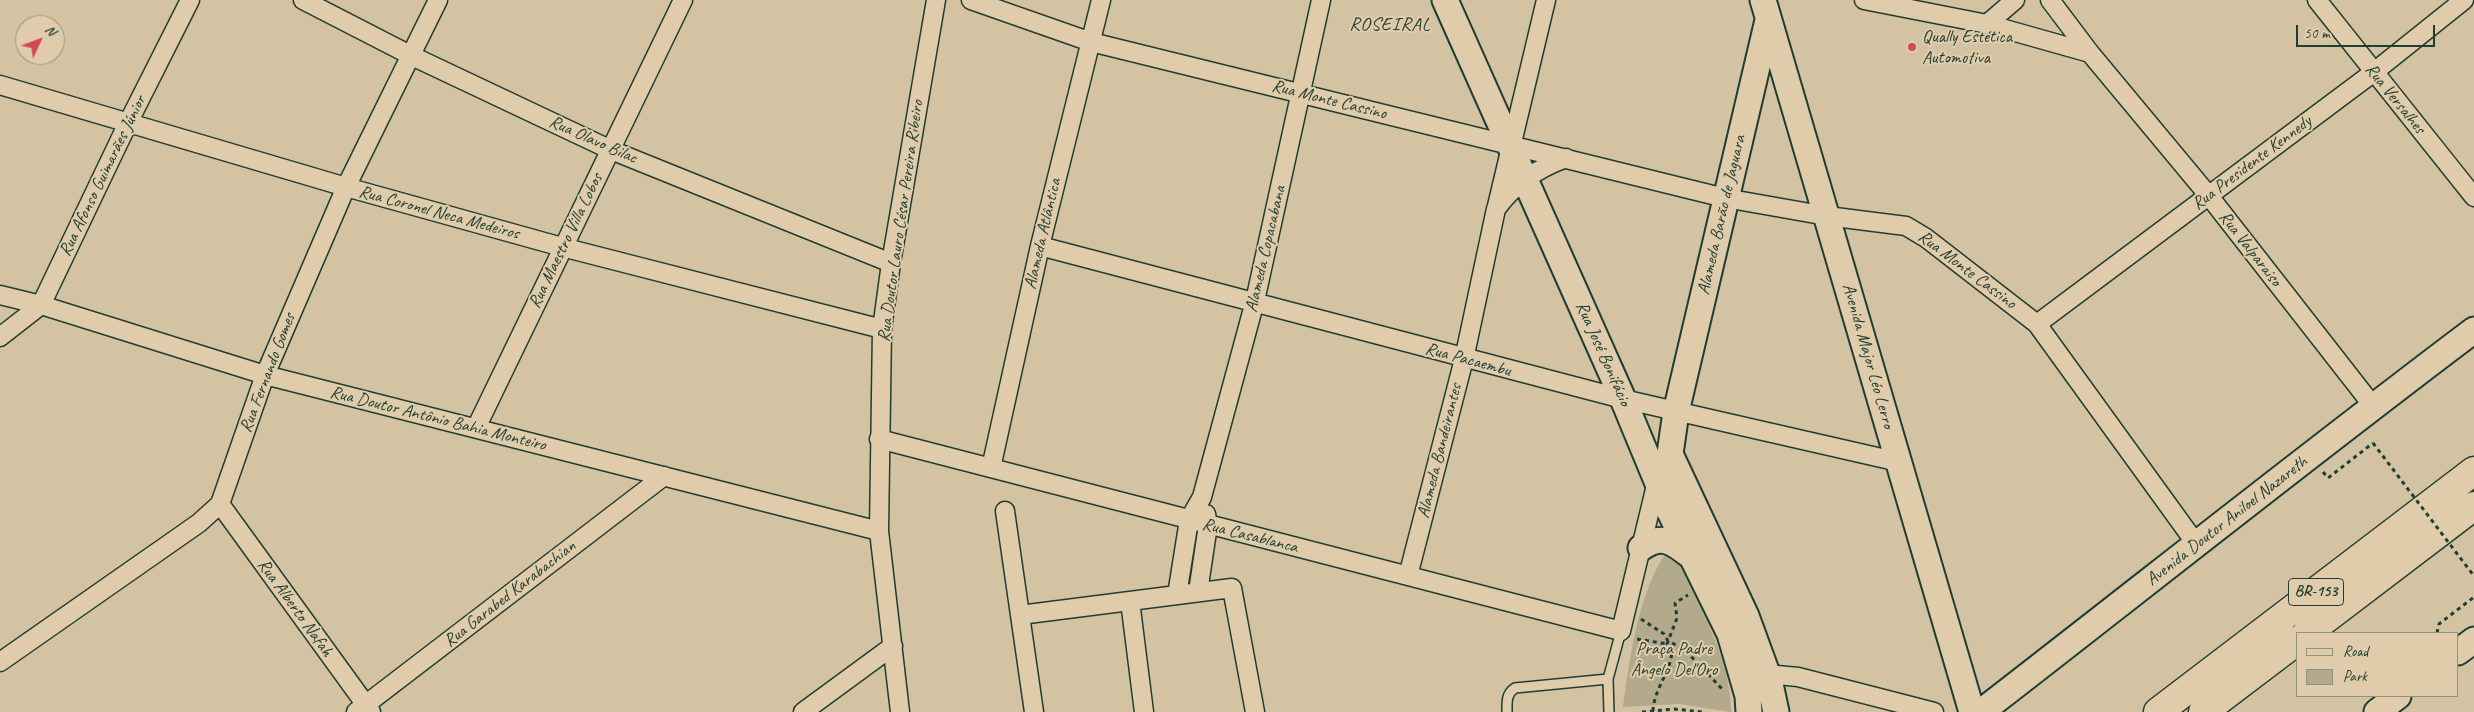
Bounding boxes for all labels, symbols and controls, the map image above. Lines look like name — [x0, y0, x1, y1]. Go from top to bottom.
district label: ROSEIRAL — [1349, 14, 1431, 36]
north arrow — [15, 15, 65, 65]
scale bar — [2299, 15, 2438, 47]
text: N — [41, 21, 60, 39]
text: 50 m — [2304, 24, 2330, 43]
place label: Qually Estética Automotiva — [1922, 26, 2012, 68]
marker: Qually Estética Automotiva — [1906, 41, 1918, 53]
street label: Rua Versalhes — [2360, 59, 2430, 139]
street label: Rua Monte Cassino — [1269, 75, 1389, 125]
street label: Rua Afonso Guimarães Júnior — [55, 92, 151, 260]
street label: Rua Doutor Lauro César Pereira Ribeiro — [873, 99, 929, 343]
street label: Rua Olavo Bilac — [546, 111, 640, 169]
street label: Rua Presidente Kennedy — [2188, 111, 2316, 215]
street label: Alameda Barão de Jaguara — [1693, 133, 1751, 297]
street label: Rua Maestro Villa Lobos — [524, 170, 608, 312]
street label: Alameda Atlântica — [1020, 177, 1066, 291]
street label: Rua Coronel Neca Medeiros — [356, 181, 522, 245]
street label: Alameda Copacabana — [1241, 184, 1291, 314]
street label: Rua Valparaiso — [2214, 207, 2286, 291]
street label: Rua Monte Cassino — [1914, 226, 2020, 314]
street label: Avenida Major Léo Lerro — [1837, 281, 1899, 431]
street label: Rua José Bonifácio — [1570, 299, 1636, 409]
street label: Rua Fernando Gomes — [235, 310, 301, 436]
street label: Rua Pacaembu — [1423, 338, 1513, 382]
street label: Rua Doutor Antônio Bahia Monteiro — [328, 382, 548, 456]
street label: Alameda Bandeirantes — [1413, 382, 1467, 520]
street label: Avenida Doutor Aniloel Nazareth — [2142, 451, 2312, 591]
street label: Rua Casablanca — [1200, 514, 1300, 558]
street label: Rua Garabed Karabachian — [440, 536, 580, 652]
street label: Rua Alberto Nafah — [252, 555, 338, 661]
road number: BR-153 — [2288, 578, 2344, 606]
legend — [2296, 632, 2459, 697]
park label: Praça Padre Ângelo Del'Oro — [1631, 638, 1717, 681]
text: Road — [2343, 642, 2368, 661]
text: Park — [2343, 667, 2367, 686]

